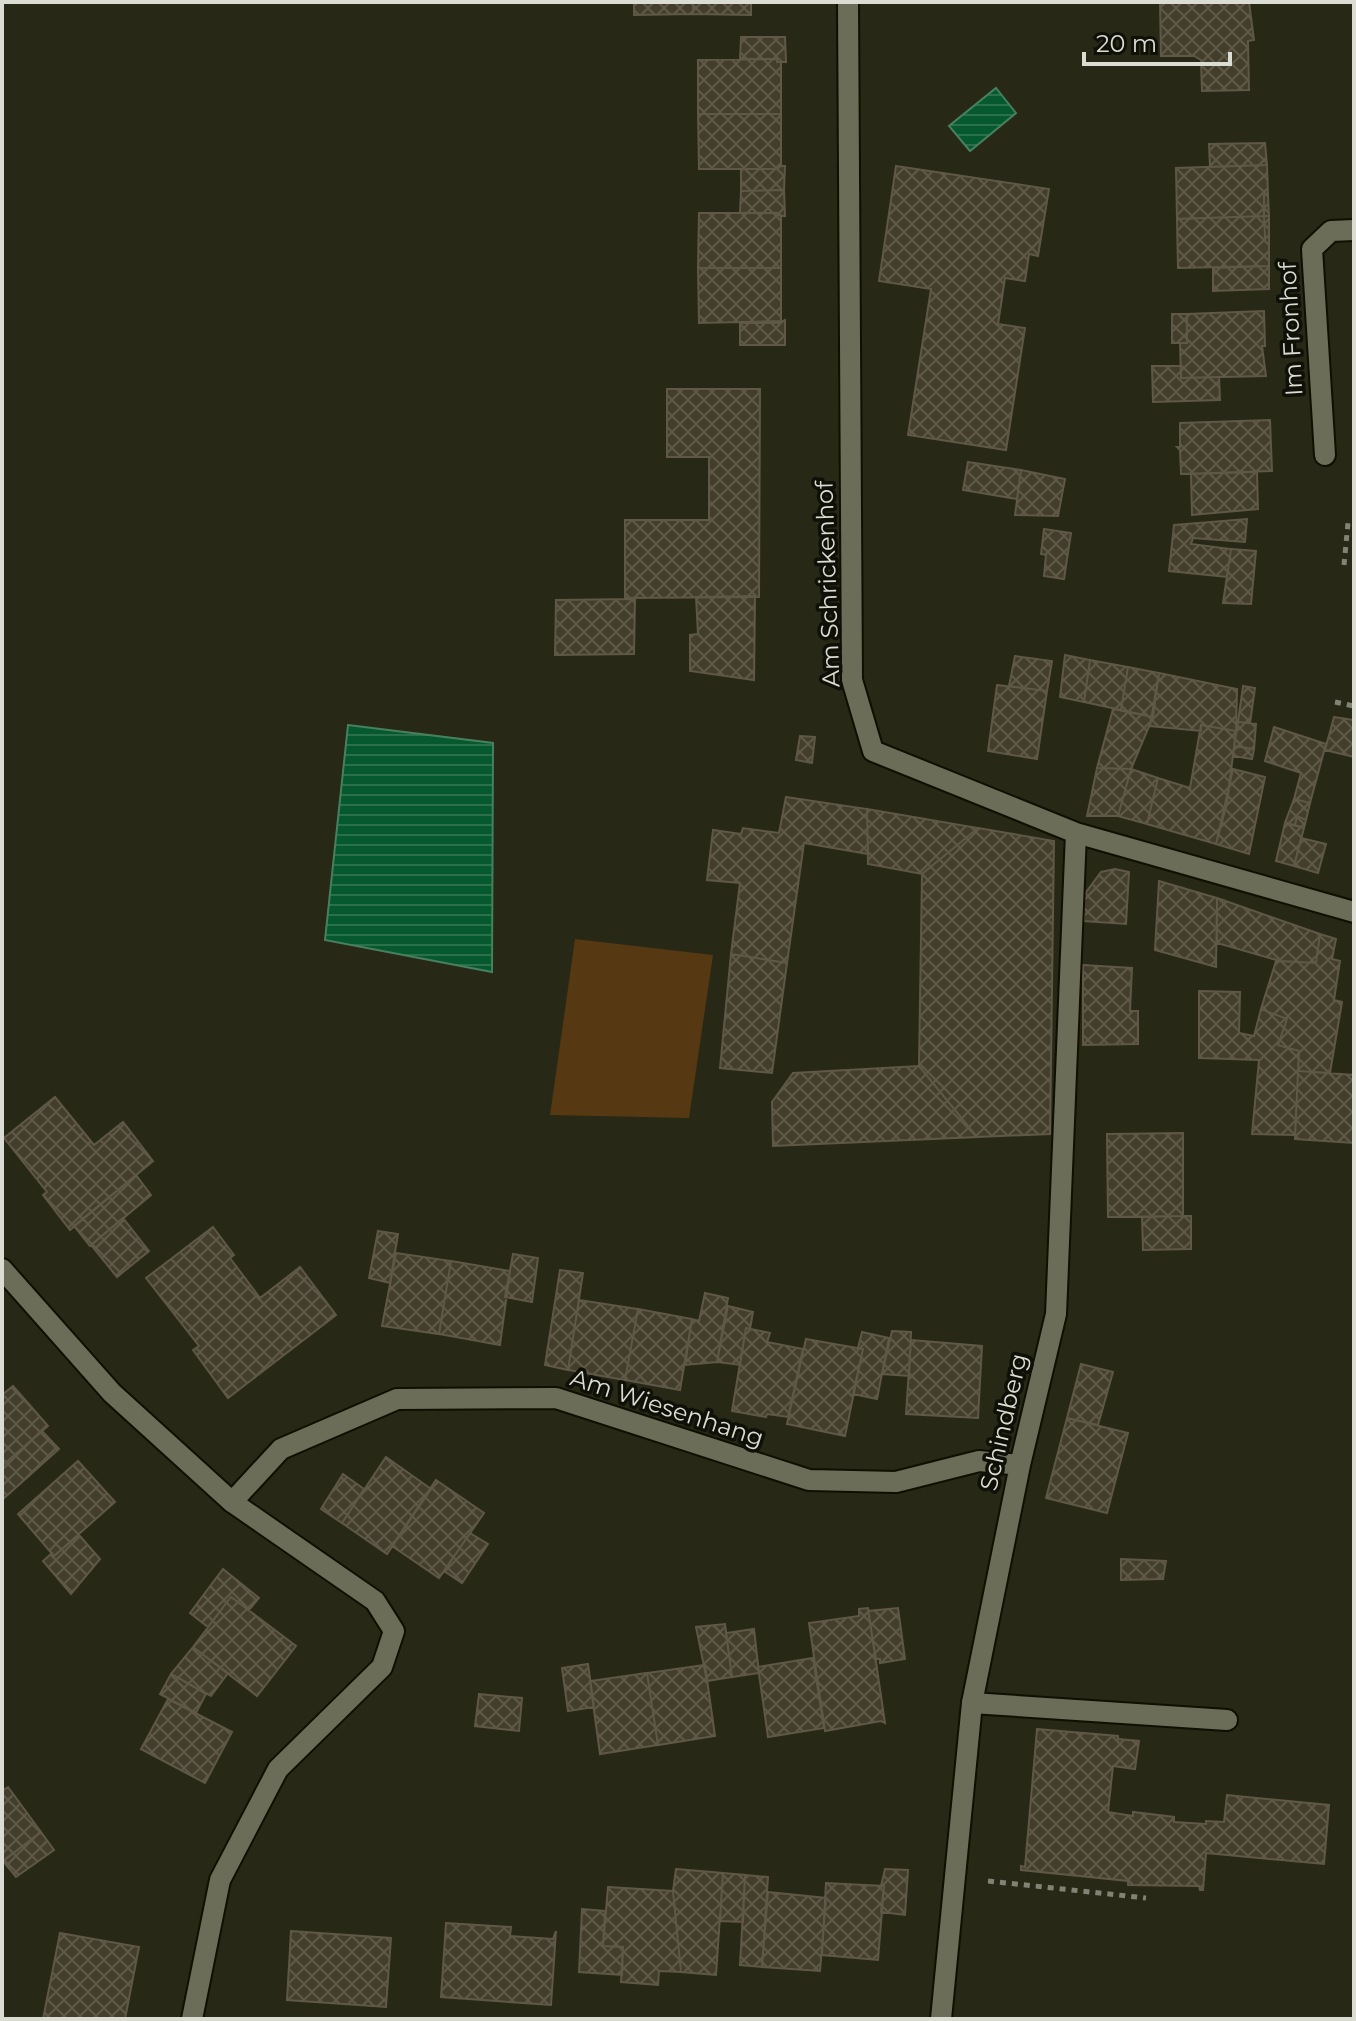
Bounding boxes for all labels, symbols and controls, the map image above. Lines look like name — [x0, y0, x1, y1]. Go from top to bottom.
scale bar — [1084, 16, 1230, 66]
text: 20 m — [1096, 29, 1157, 58]
street label: Im Fronhof — [1272, 261, 1308, 397]
street label: Am Schrickenhof — [809, 479, 846, 688]
street label: Schindberg — [974, 1351, 1033, 1493]
street label: Am Wiesenhang — [567, 1363, 768, 1452]

